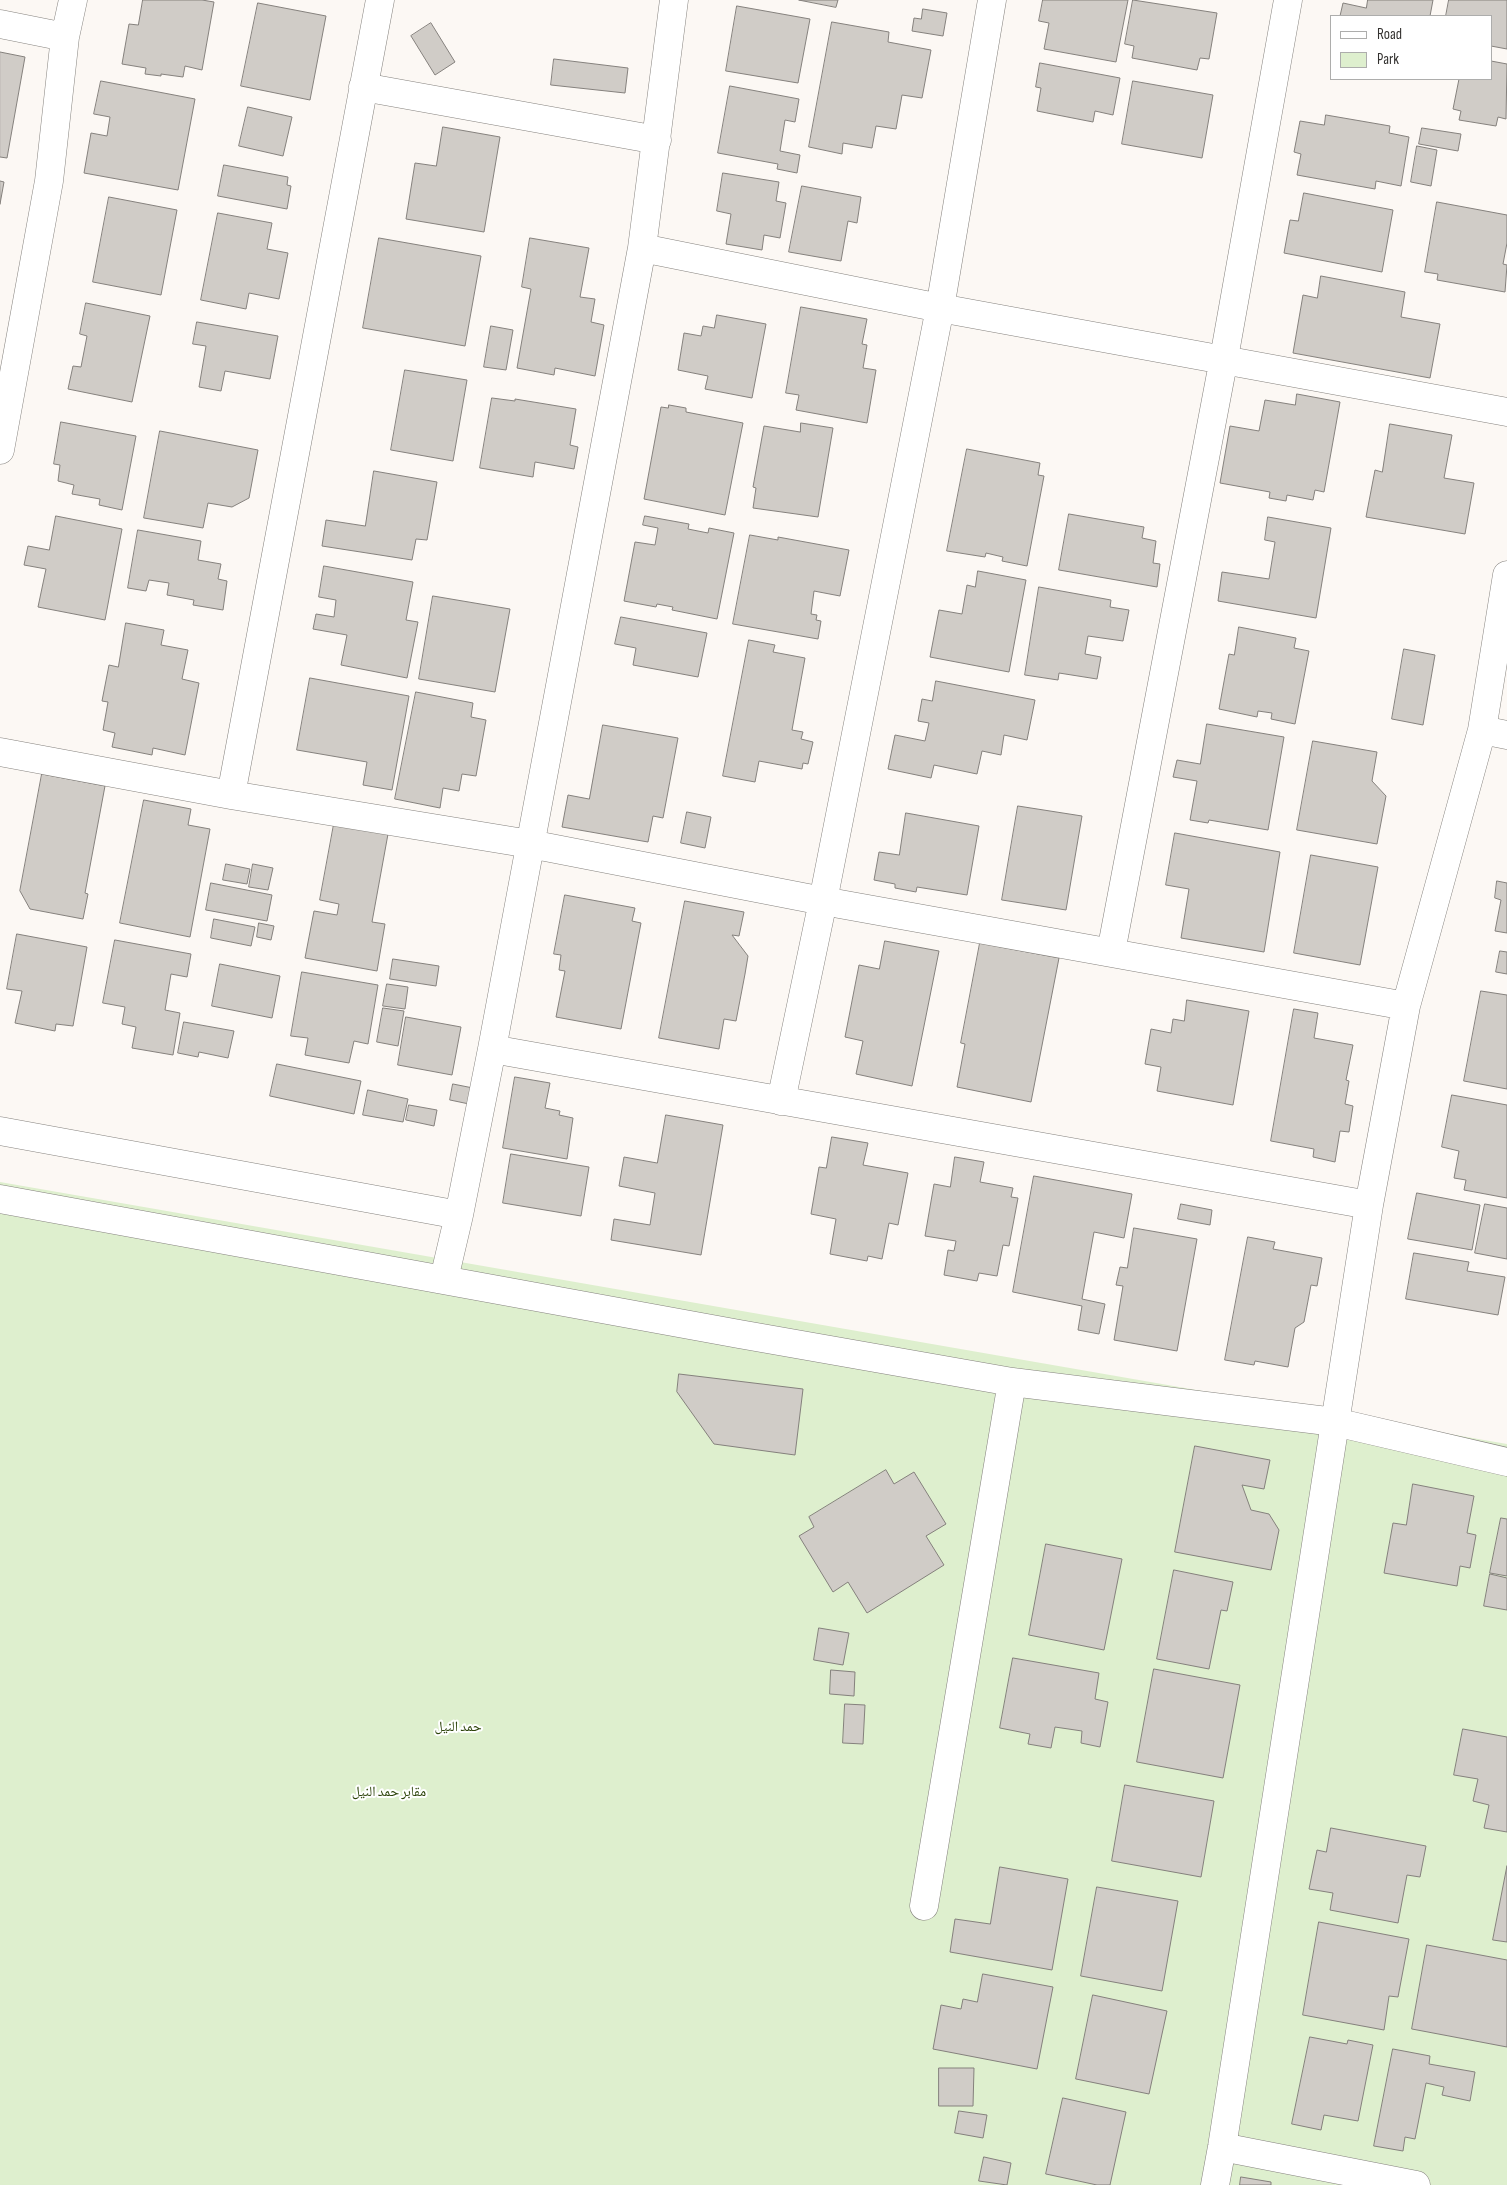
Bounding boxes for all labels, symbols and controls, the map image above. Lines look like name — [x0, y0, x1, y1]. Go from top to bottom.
legend — [1330, 15, 1492, 80]
text: Road — [1377, 25, 1402, 44]
text: Park — [1377, 50, 1399, 69]
park label: حمد النيل — [434, 1719, 482, 1735]
park label: مقابر حمد النيل — [352, 1784, 426, 1800]

